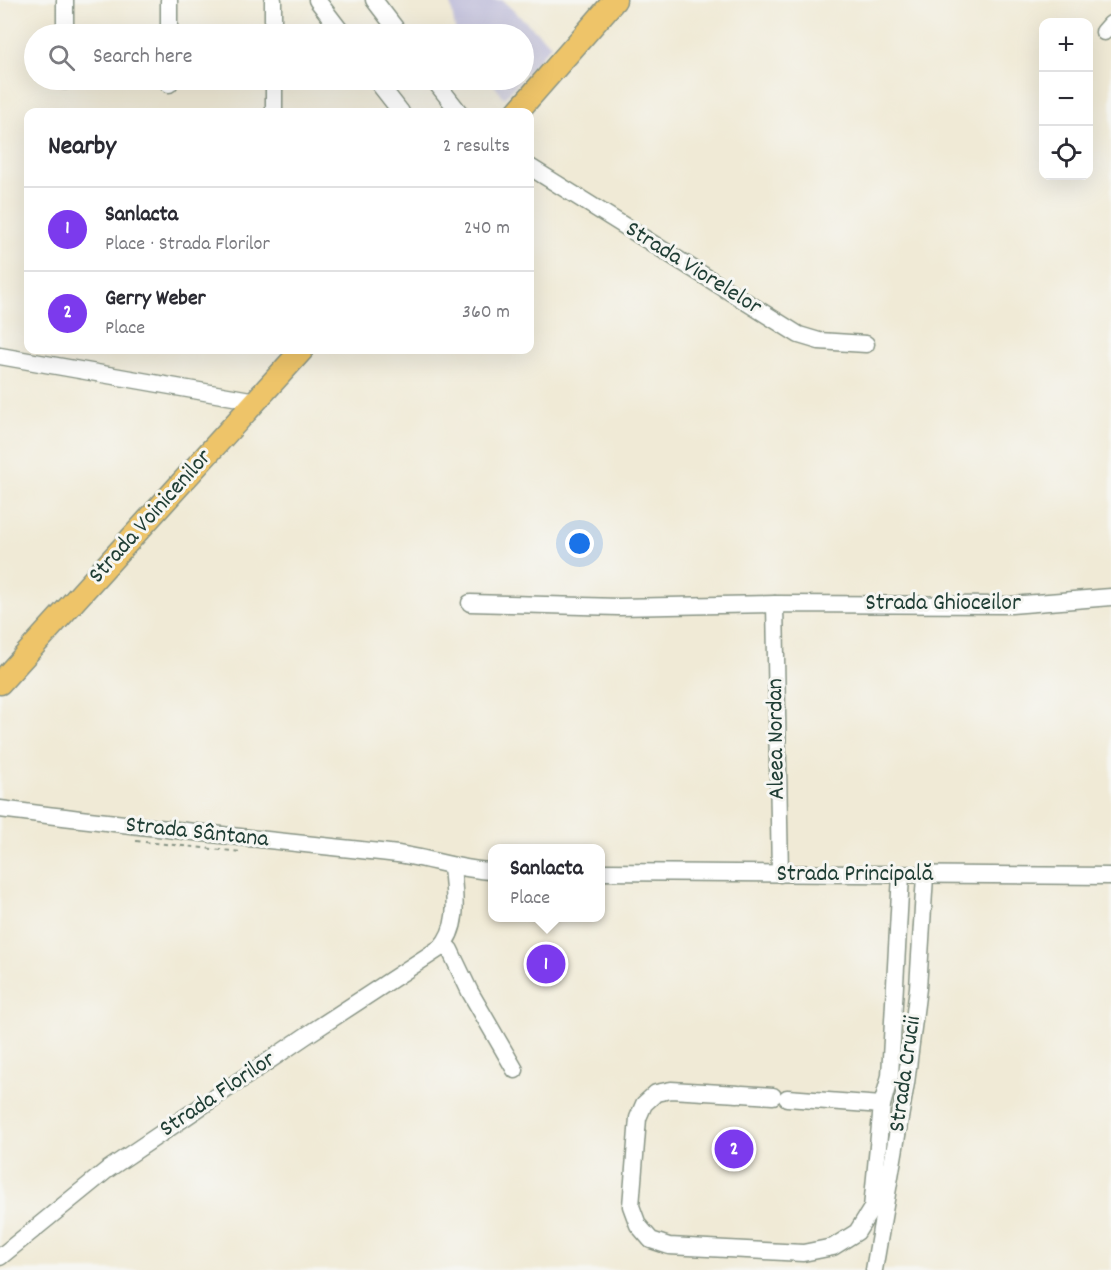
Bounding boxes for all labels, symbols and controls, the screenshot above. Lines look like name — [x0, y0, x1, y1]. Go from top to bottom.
map controls — [1039, 18, 1093, 180]
button: + — [1039, 18, 1093, 72]
search box — [24, 24, 534, 90]
icon: search — [45, 41, 78, 74]
text: Search here — [93, 42, 192, 73]
button: − — [1039, 72, 1093, 126]
button: locate — [1039, 126, 1093, 180]
text: Nearby — [48, 129, 116, 166]
text: 2 results — [443, 133, 510, 161]
text: Sanlacta — [105, 200, 178, 231]
street label: Strada Viorelelor — [618, 213, 768, 325]
text: 1 — [65, 215, 70, 243]
text: 240 m — [464, 215, 510, 243]
text: Place · Strada Florilor — [105, 231, 270, 259]
text: Gerry Weber — [105, 284, 206, 315]
text: 2 — [63, 299, 72, 327]
text: 360 m — [462, 299, 510, 327]
text: Place — [105, 315, 145, 343]
street label: Strada Voinicenilor — [81, 442, 221, 592]
your location — [565, 529, 594, 558]
street label: Strada Ghioceilor — [865, 587, 1021, 621]
street label: Aleea Nordan — [759, 678, 795, 800]
street label: Strada Sântana — [124, 809, 271, 857]
popup — [488, 844, 605, 922]
text: Sanlacta — [510, 854, 583, 885]
street label: Strada Principală — [777, 858, 933, 892]
text: Place — [510, 885, 550, 913]
pin: 1 — [526, 942, 566, 986]
street label: Strada Crucii — [881, 1014, 931, 1134]
street label: Strada Florilor — [153, 1044, 283, 1146]
pin: 2 — [714, 1126, 754, 1172]

